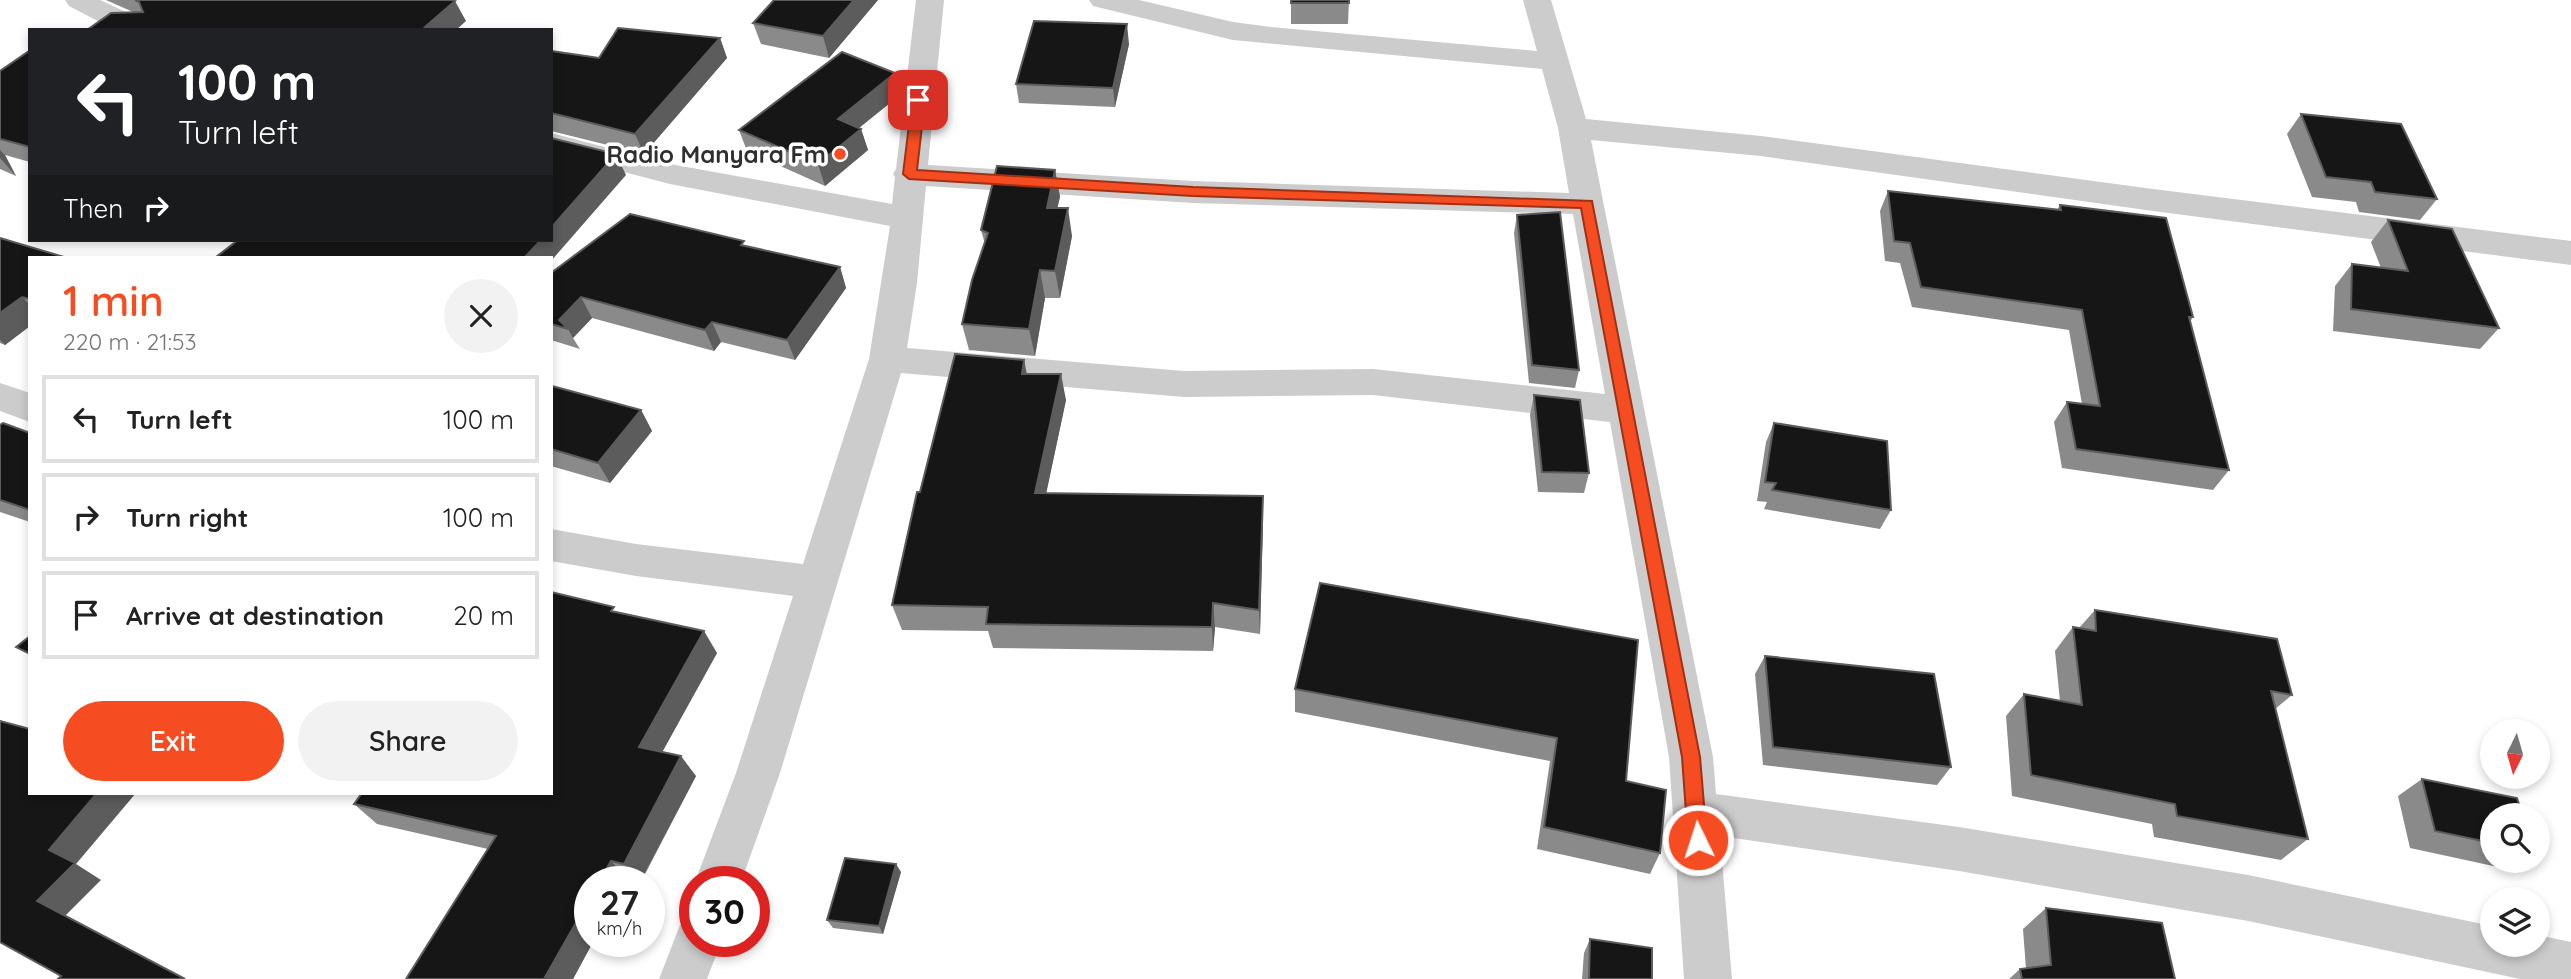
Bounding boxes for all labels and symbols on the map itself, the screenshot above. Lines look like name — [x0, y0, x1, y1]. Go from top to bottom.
pin — [888, 70, 948, 130]
place label: Radio Manyara Fm — [607, 139, 826, 169]
marker: Radio Manyara Fm — [832, 146, 848, 162]
north arrow — [2480, 719, 2550, 789]
position arrow — [1661, 803, 1735, 877]
speed limit sign: 30 — [679, 866, 770, 957]

